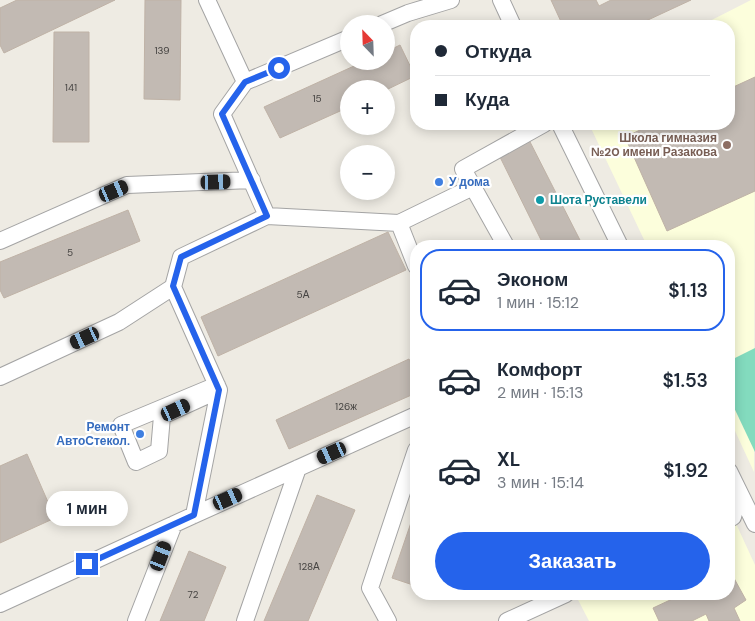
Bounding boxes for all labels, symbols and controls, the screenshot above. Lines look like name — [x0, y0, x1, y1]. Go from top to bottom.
north arrow — [340, 15, 395, 70]
map controls — [340, 15, 395, 200]
text: Откуда — [465, 39, 531, 64]
house number: 139 — [154, 44, 170, 57]
route start — [268, 57, 290, 79]
button: + — [340, 80, 395, 135]
house number: 141 — [65, 81, 77, 94]
text: Куда — [465, 87, 509, 112]
house number: 15 — [312, 92, 322, 105]
place label: Школа гимназия №20 имени Разакова — [591, 130, 717, 160]
marker: Школа гимназия №20 имени Разакова — [721, 139, 733, 151]
button: − — [340, 145, 395, 200]
car — [200, 174, 231, 190]
place label: У дома — [449, 174, 490, 190]
marker: У дома — [433, 176, 445, 188]
car — [97, 178, 130, 204]
place label: Шота Руставели — [550, 192, 647, 208]
marker: Шота Руставели — [534, 194, 546, 206]
house number: 5 — [67, 246, 73, 259]
text: Эконом — [497, 267, 568, 292]
icon: car — [437, 268, 482, 313]
text: $1.13 — [668, 278, 708, 303]
house number: 5А — [297, 288, 310, 301]
text: 1 мин · 15:12 — [497, 292, 579, 313]
car — [68, 325, 101, 351]
text: Комфорт — [497, 357, 582, 382]
icon: car — [437, 358, 482, 403]
text: $1.53 — [662, 368, 708, 393]
text: 2 мин · 15:13 — [497, 382, 583, 403]
car — [159, 397, 192, 423]
house number: 126ж — [335, 400, 357, 413]
place label: Ремонт АвтоСтекол. — [56, 419, 130, 449]
marker: Ремонт АвтоСтекол. — [134, 428, 146, 440]
car — [315, 440, 348, 466]
text: XL — [497, 447, 520, 472]
icon: car — [437, 448, 482, 493]
text: $1.92 — [663, 458, 708, 483]
text: 3 мин · 15:14 — [497, 472, 584, 493]
car — [211, 486, 244, 512]
callout: 1 мин — [46, 492, 128, 526]
text: 1 мин — [67, 498, 107, 519]
button: Заказать — [435, 532, 710, 590]
car — [148, 539, 173, 573]
route end — [76, 553, 98, 575]
house number: 128А — [298, 560, 320, 573]
house number: 72 — [188, 588, 199, 601]

